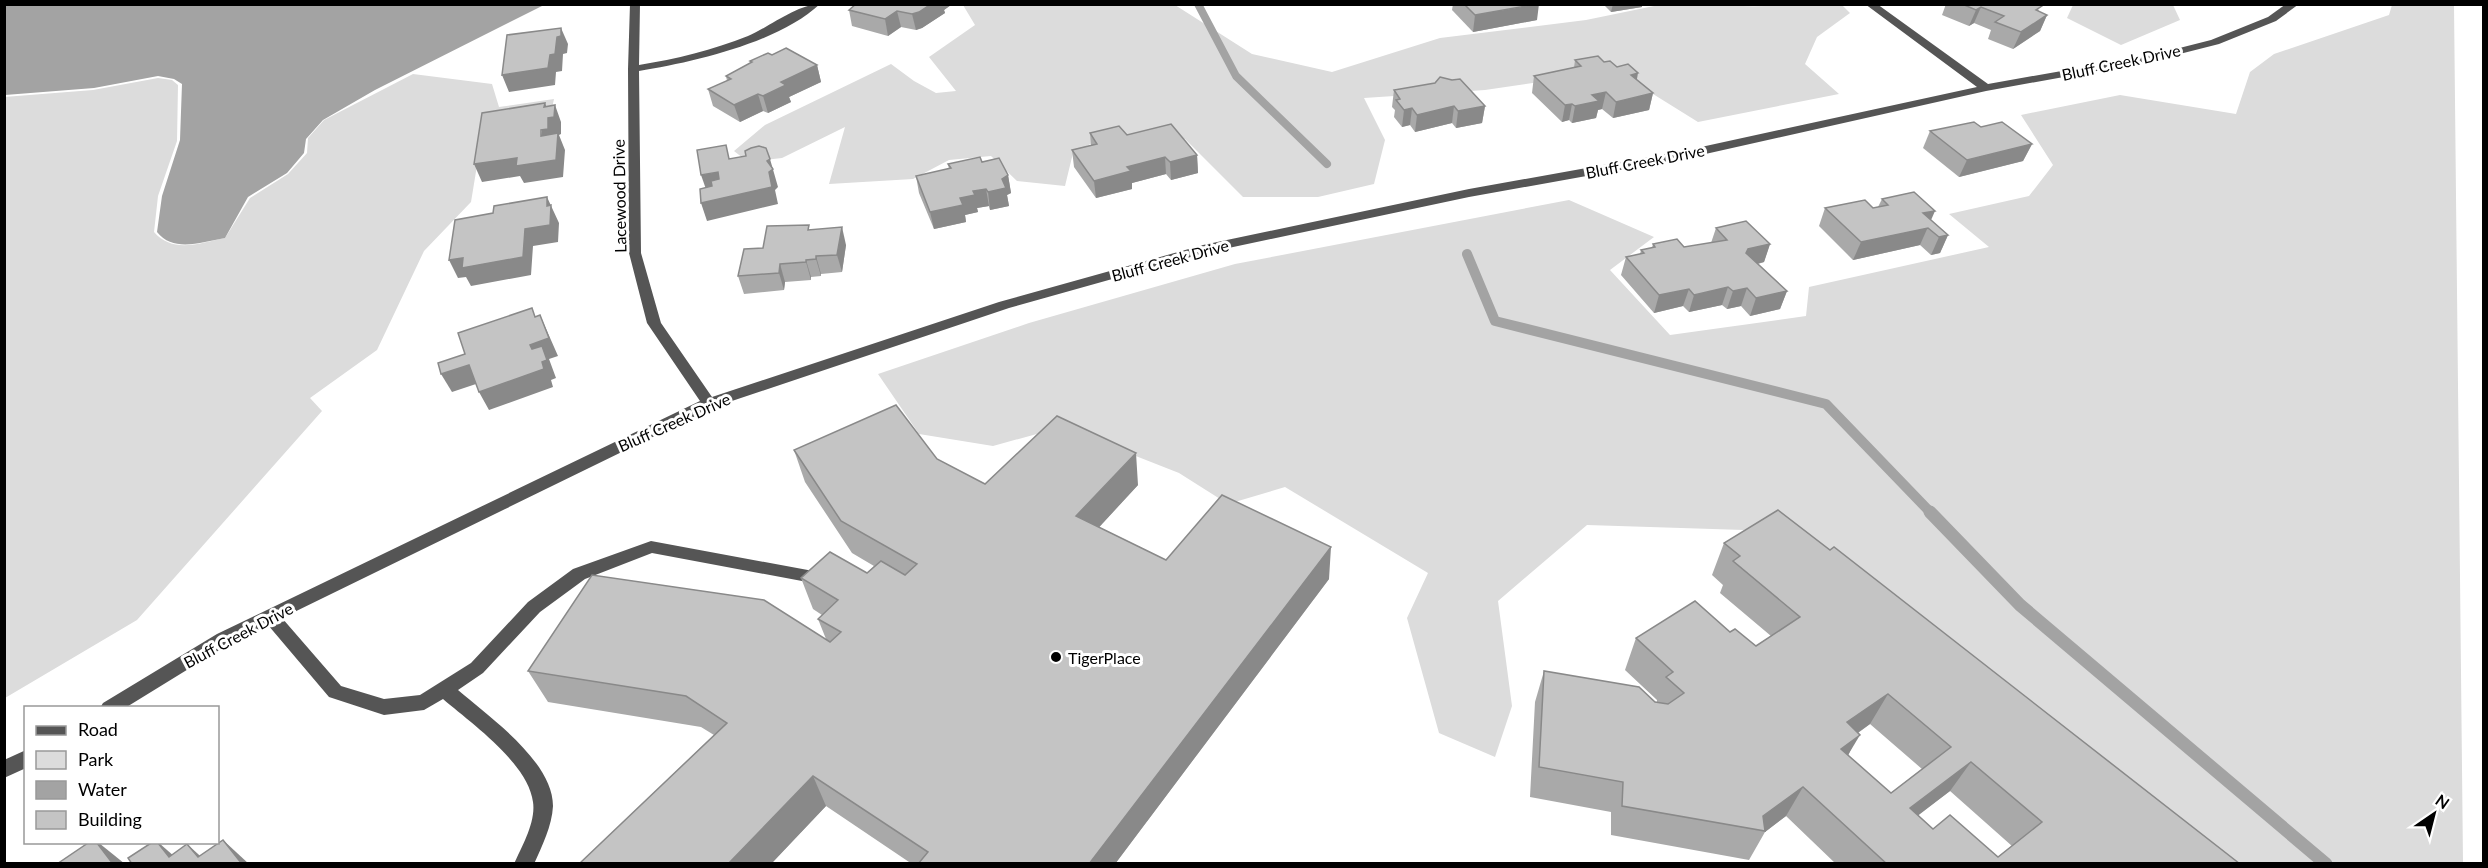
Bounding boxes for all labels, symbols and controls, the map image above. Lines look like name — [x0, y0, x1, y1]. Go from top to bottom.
street label: Bluff Creek Drive — [2060, 40, 2182, 84]
street label: Lacewood Drive — [609, 139, 629, 253]
street label: Bluff Creek Drive — [1584, 140, 1706, 182]
street label: Bluff Creek Drive — [1109, 235, 1231, 285]
street label: Bluff Creek Drive — [615, 389, 733, 455]
street label: Bluff Creek Drive — [180, 598, 296, 672]
place label: TigerPlace — [1068, 648, 1141, 667]
marker: TigerPlace — [1049, 650, 1063, 664]
legend — [24, 706, 219, 844]
text: Road — [78, 718, 118, 740]
text: Park — [78, 748, 114, 770]
text: Water — [78, 778, 127, 800]
north arrow — [2404, 784, 2464, 844]
text: N — [2432, 790, 2453, 813]
text: Building — [78, 808, 142, 830]

